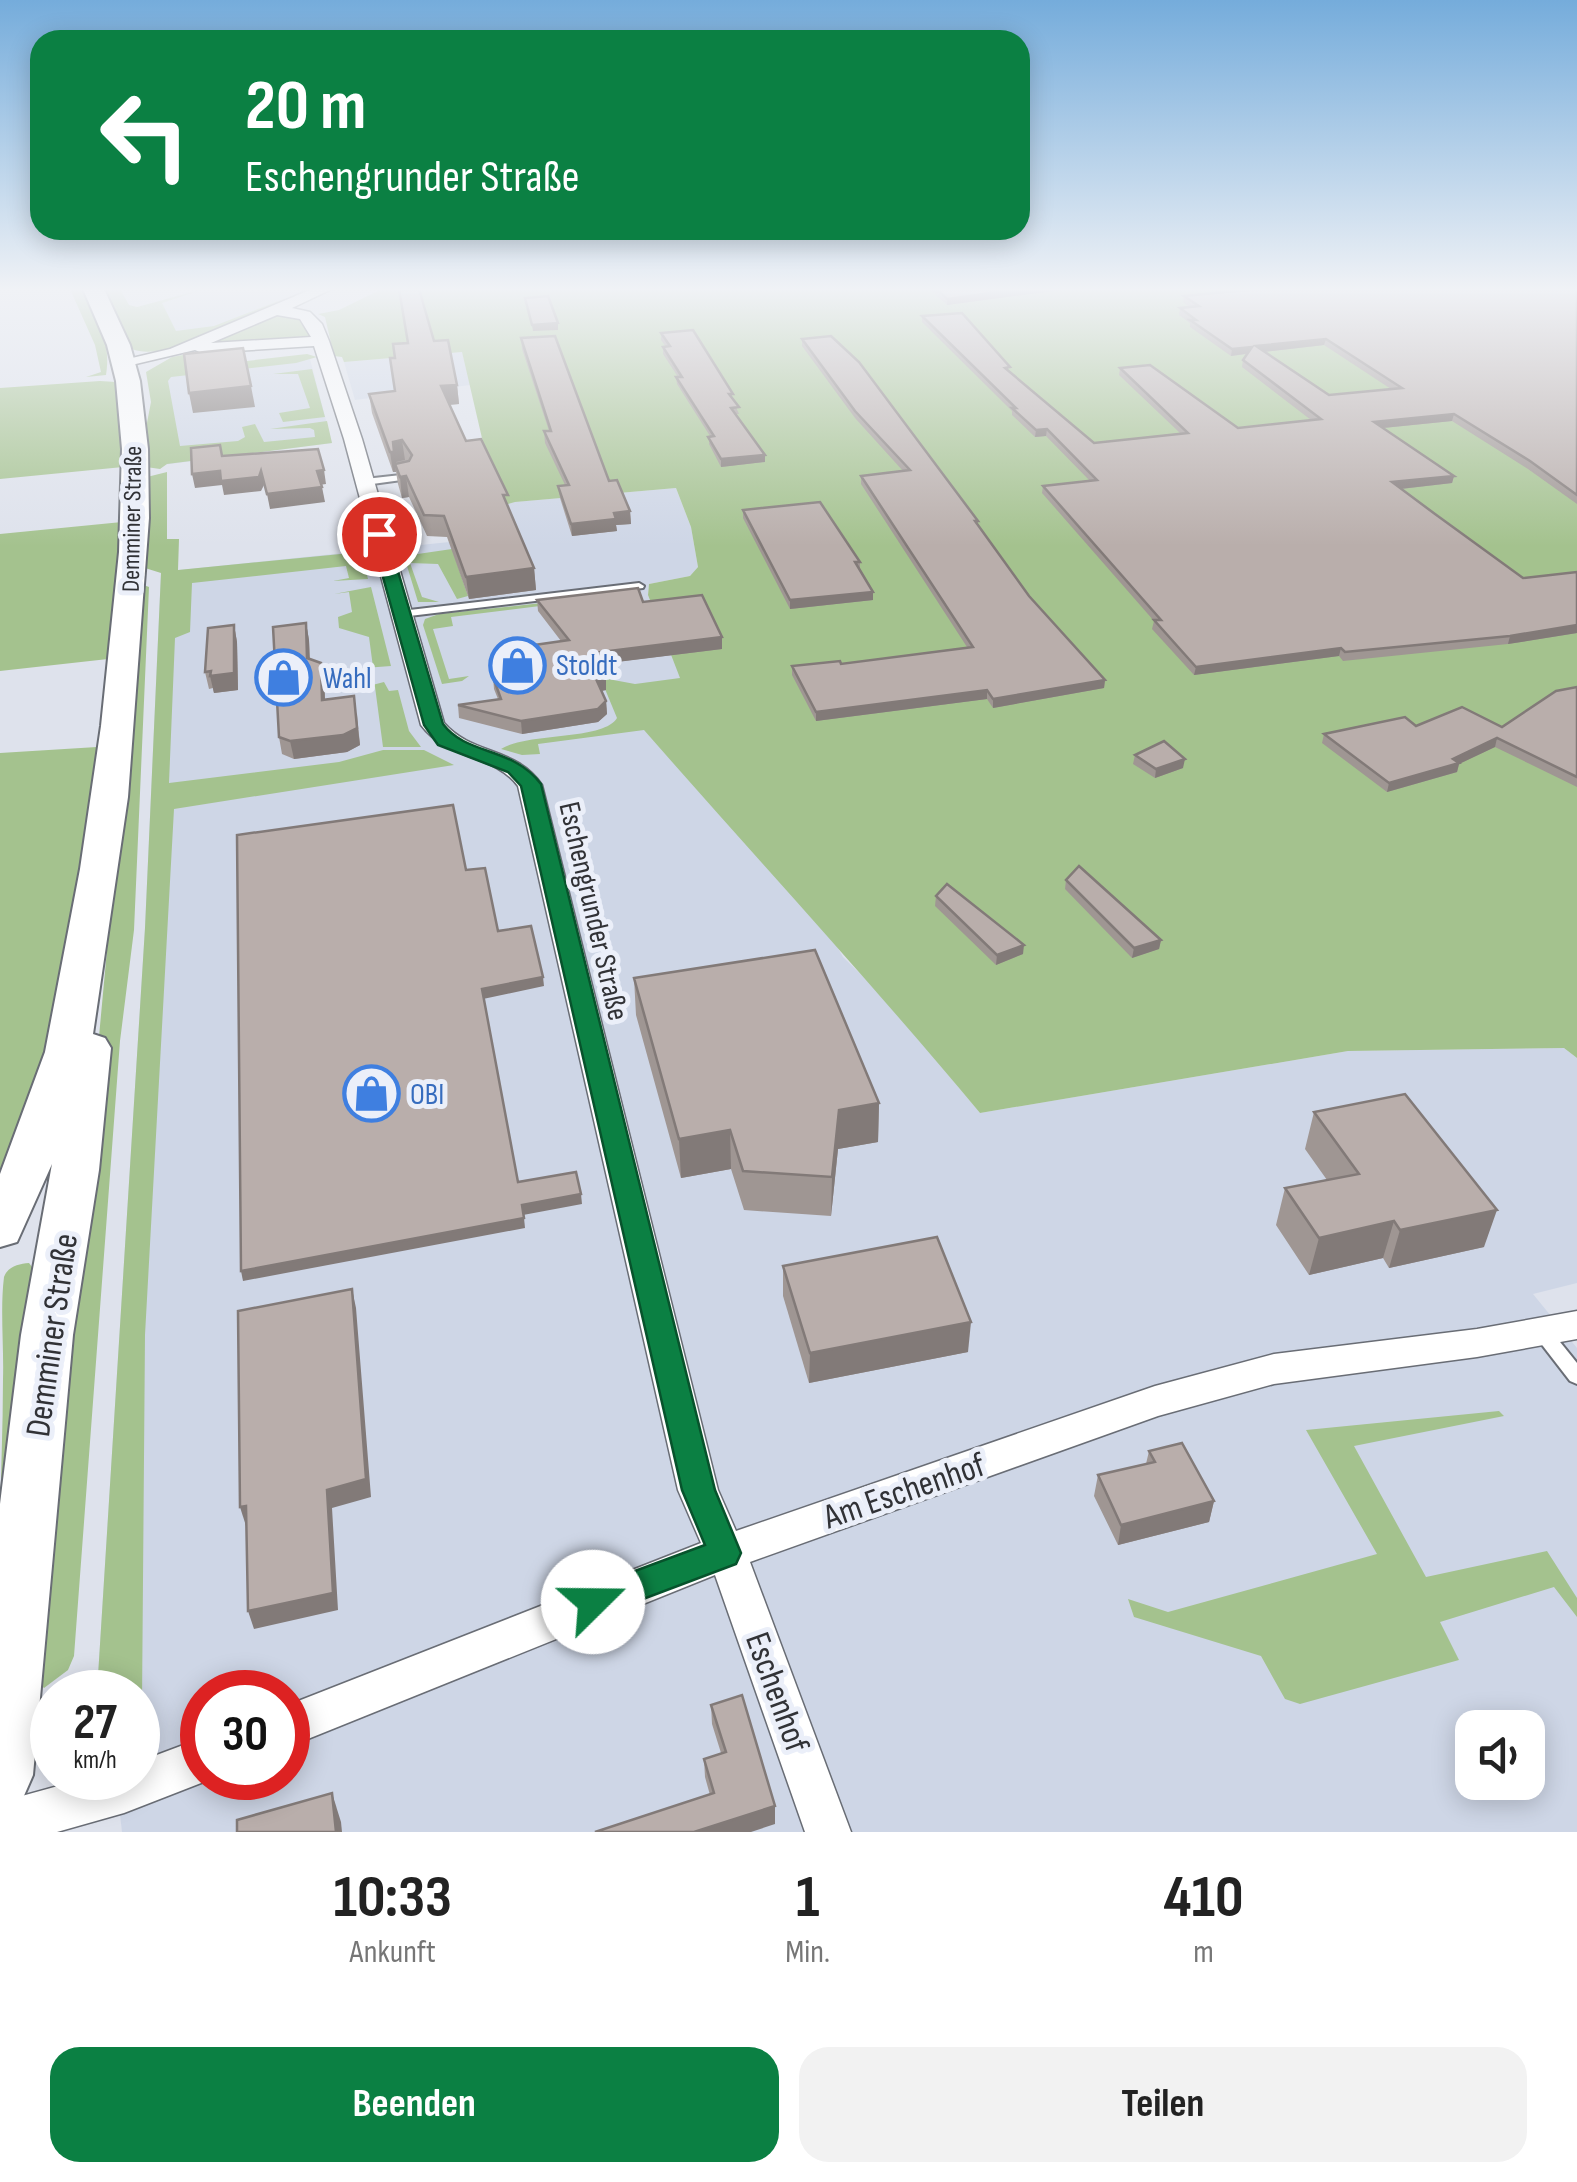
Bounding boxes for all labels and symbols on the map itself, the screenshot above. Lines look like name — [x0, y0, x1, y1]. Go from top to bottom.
street label: Demminer Straße — [116, 446, 149, 592]
pin — [337, 492, 422, 577]
shop icon: Stoldt — [487, 635, 547, 695]
shop icon: Wahl — [254, 648, 314, 708]
place label: Stoldt — [556, 648, 617, 684]
place label: Wahl — [323, 661, 372, 697]
street label: Eschengrunder Straße — [550, 798, 636, 1024]
shop icon: OBI — [341, 1064, 401, 1124]
place label: OBI — [410, 1077, 444, 1113]
street label: Demminer Straße — [17, 1231, 88, 1440]
street label: Am Eschenhof — [817, 1443, 992, 1539]
position arrow — [541, 1550, 645, 1654]
street label: Eschenhof — [735, 1627, 818, 1759]
speed limit sign: 30 — [180, 1670, 310, 1800]

